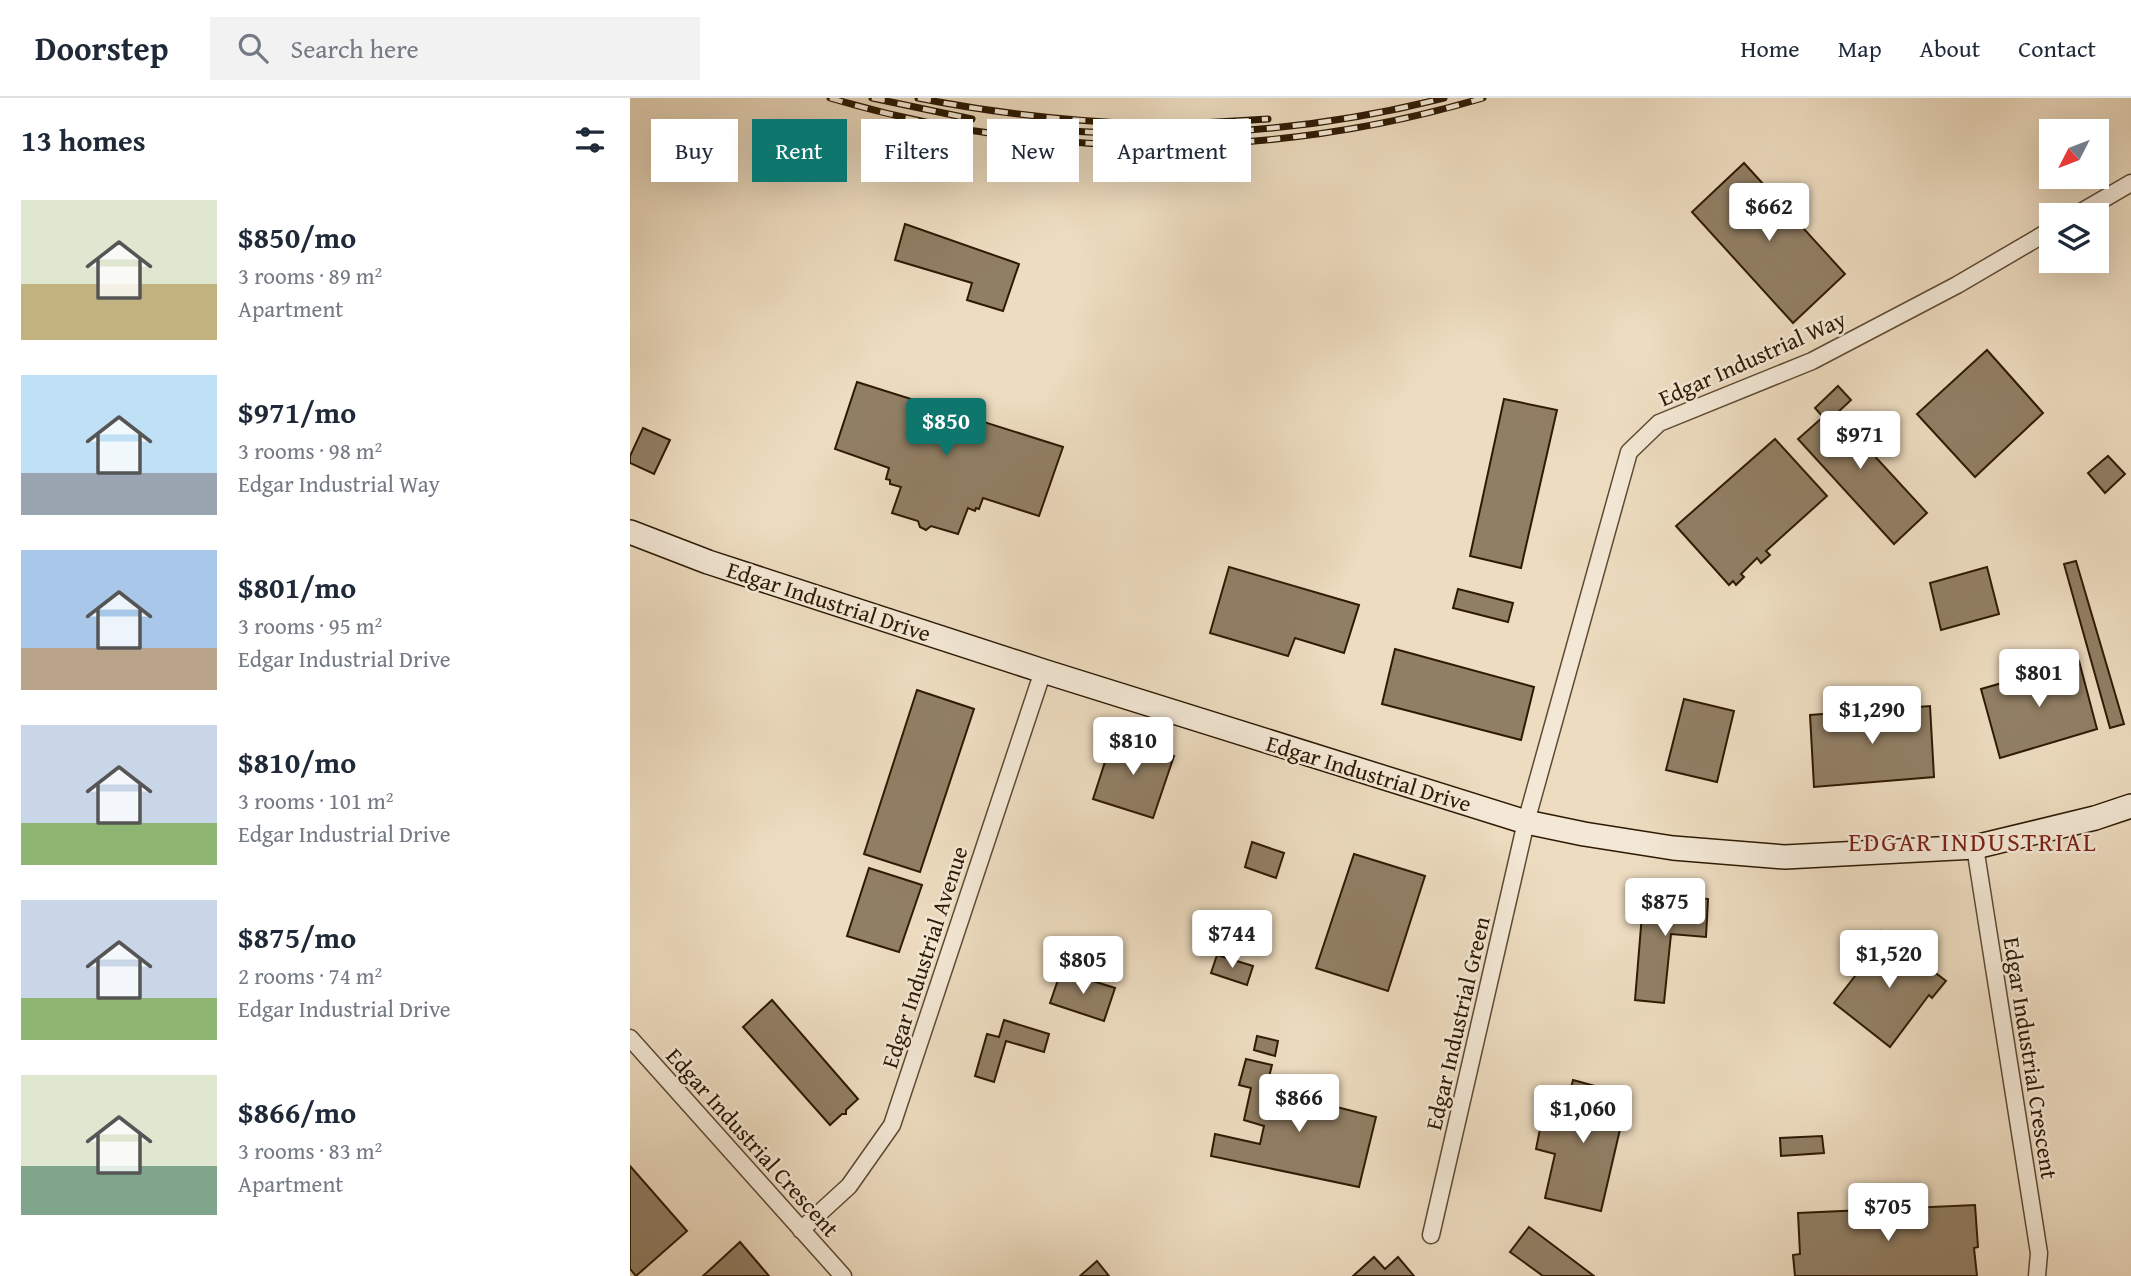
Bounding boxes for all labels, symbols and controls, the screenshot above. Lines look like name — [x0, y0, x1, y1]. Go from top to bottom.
search box — [210, 17, 700, 80]
text: Doorstep — [35, 24, 168, 72]
icon: search — [234, 29, 272, 67]
text: Search here — [290, 29, 419, 68]
text: Home — [1741, 31, 1800, 66]
text: Map — [1838, 31, 1882, 66]
text: About — [1920, 31, 1980, 66]
text: Contact — [2018, 31, 2096, 66]
text: 13 homes — [21, 118, 146, 162]
chip: Buy — [651, 119, 738, 182]
chip: Rent — [752, 119, 847, 182]
chip: Filters — [861, 119, 973, 182]
chip: New — [987, 119, 1079, 182]
chip: Apartment — [1093, 119, 1251, 182]
north arrow — [2039, 119, 2109, 189]
map controls — [2039, 119, 2109, 273]
icon: filters — [571, 121, 609, 159]
pin: $662 — [1728, 184, 1810, 243]
text: $662 — [1745, 189, 1793, 222]
button: layers — [2039, 203, 2109, 273]
text: $850/mo — [238, 215, 356, 259]
icon: home — [77, 228, 161, 312]
text: 3 rooms · 89 m² — [238, 259, 382, 292]
text: Apartment — [238, 292, 343, 325]
street label: Edgar Industrial Way — [1653, 302, 1851, 414]
text: $971/mo — [238, 390, 356, 434]
pin: $850 — [905, 398, 987, 458]
icon: home — [77, 403, 161, 487]
text: $850 — [922, 404, 970, 437]
pin: $971 — [1819, 412, 1901, 471]
text: $971 — [1836, 417, 1884, 450]
text: 3 rooms · 98 m² — [238, 434, 382, 467]
text: Edgar Industrial Way — [238, 467, 440, 500]
street label: Edgar Industrial Drive — [723, 552, 935, 650]
text: $801/mo — [238, 565, 356, 609]
icon: home — [77, 578, 161, 662]
text: 3 rooms · 95 m² — [238, 609, 382, 642]
text: Edgar Industrial Drive — [238, 642, 451, 675]
pin: $801 — [1998, 650, 2080, 709]
text: $801 — [2015, 655, 2063, 688]
pin: $1,290 — [1815, 686, 1929, 746]
text: $1,290 — [1839, 692, 1905, 725]
pin: $810 — [1092, 718, 1174, 777]
text: $810 — [1109, 723, 1157, 756]
street label: Edgar Industrial Drive — [1262, 726, 1476, 820]
text: $810/mo — [238, 740, 356, 784]
icon: home — [77, 753, 161, 837]
text: 3 rooms · 101 m² — [238, 784, 393, 817]
text: Edgar Industrial Drive — [238, 817, 451, 850]
district label: EDGAR INDUSTRIAL — [1848, 822, 2098, 861]
street label: Edgar Industrial Avenue — [873, 842, 975, 1072]
pin: $875 — [1624, 878, 1706, 938]
text: $875 — [1641, 884, 1689, 917]
pin: $744 — [1191, 910, 1273, 970]
street label: Edgar Industrial Green — [1416, 913, 1498, 1133]
text: $875/mo — [238, 915, 356, 959]
text: $744 — [1208, 916, 1256, 949]
icon: home — [77, 928, 161, 1012]
pin: $1,520 — [1832, 930, 1946, 990]
street label: Edgar Industrial Crescent — [1996, 935, 2066, 1181]
pin: $805 — [1042, 936, 1124, 996]
text: $1,520 — [1856, 936, 1922, 969]
text: $805 — [1059, 942, 1107, 975]
text: 2 rooms · 74 m² — [238, 959, 382, 992]
text: Edgar Industrial Drive — [238, 992, 451, 1025]
street label: Edgar Industrial Crescent — [659, 1040, 847, 1244]
pin: $866 — [1258, 1074, 1340, 1134]
text: $866 — [1275, 1080, 1323, 1113]
pin: $1,060 — [1526, 1086, 1640, 1145]
text: $866/mo — [238, 1090, 356, 1134]
text: $1,060 — [1550, 1091, 1616, 1124]
icon: home — [77, 1103, 161, 1187]
text: 3 rooms · 83 m² — [238, 1134, 382, 1167]
text: Apartment — [238, 1167, 343, 1200]
pin: $705 — [1847, 1184, 1929, 1243]
text: $705 — [1864, 1189, 1912, 1222]

